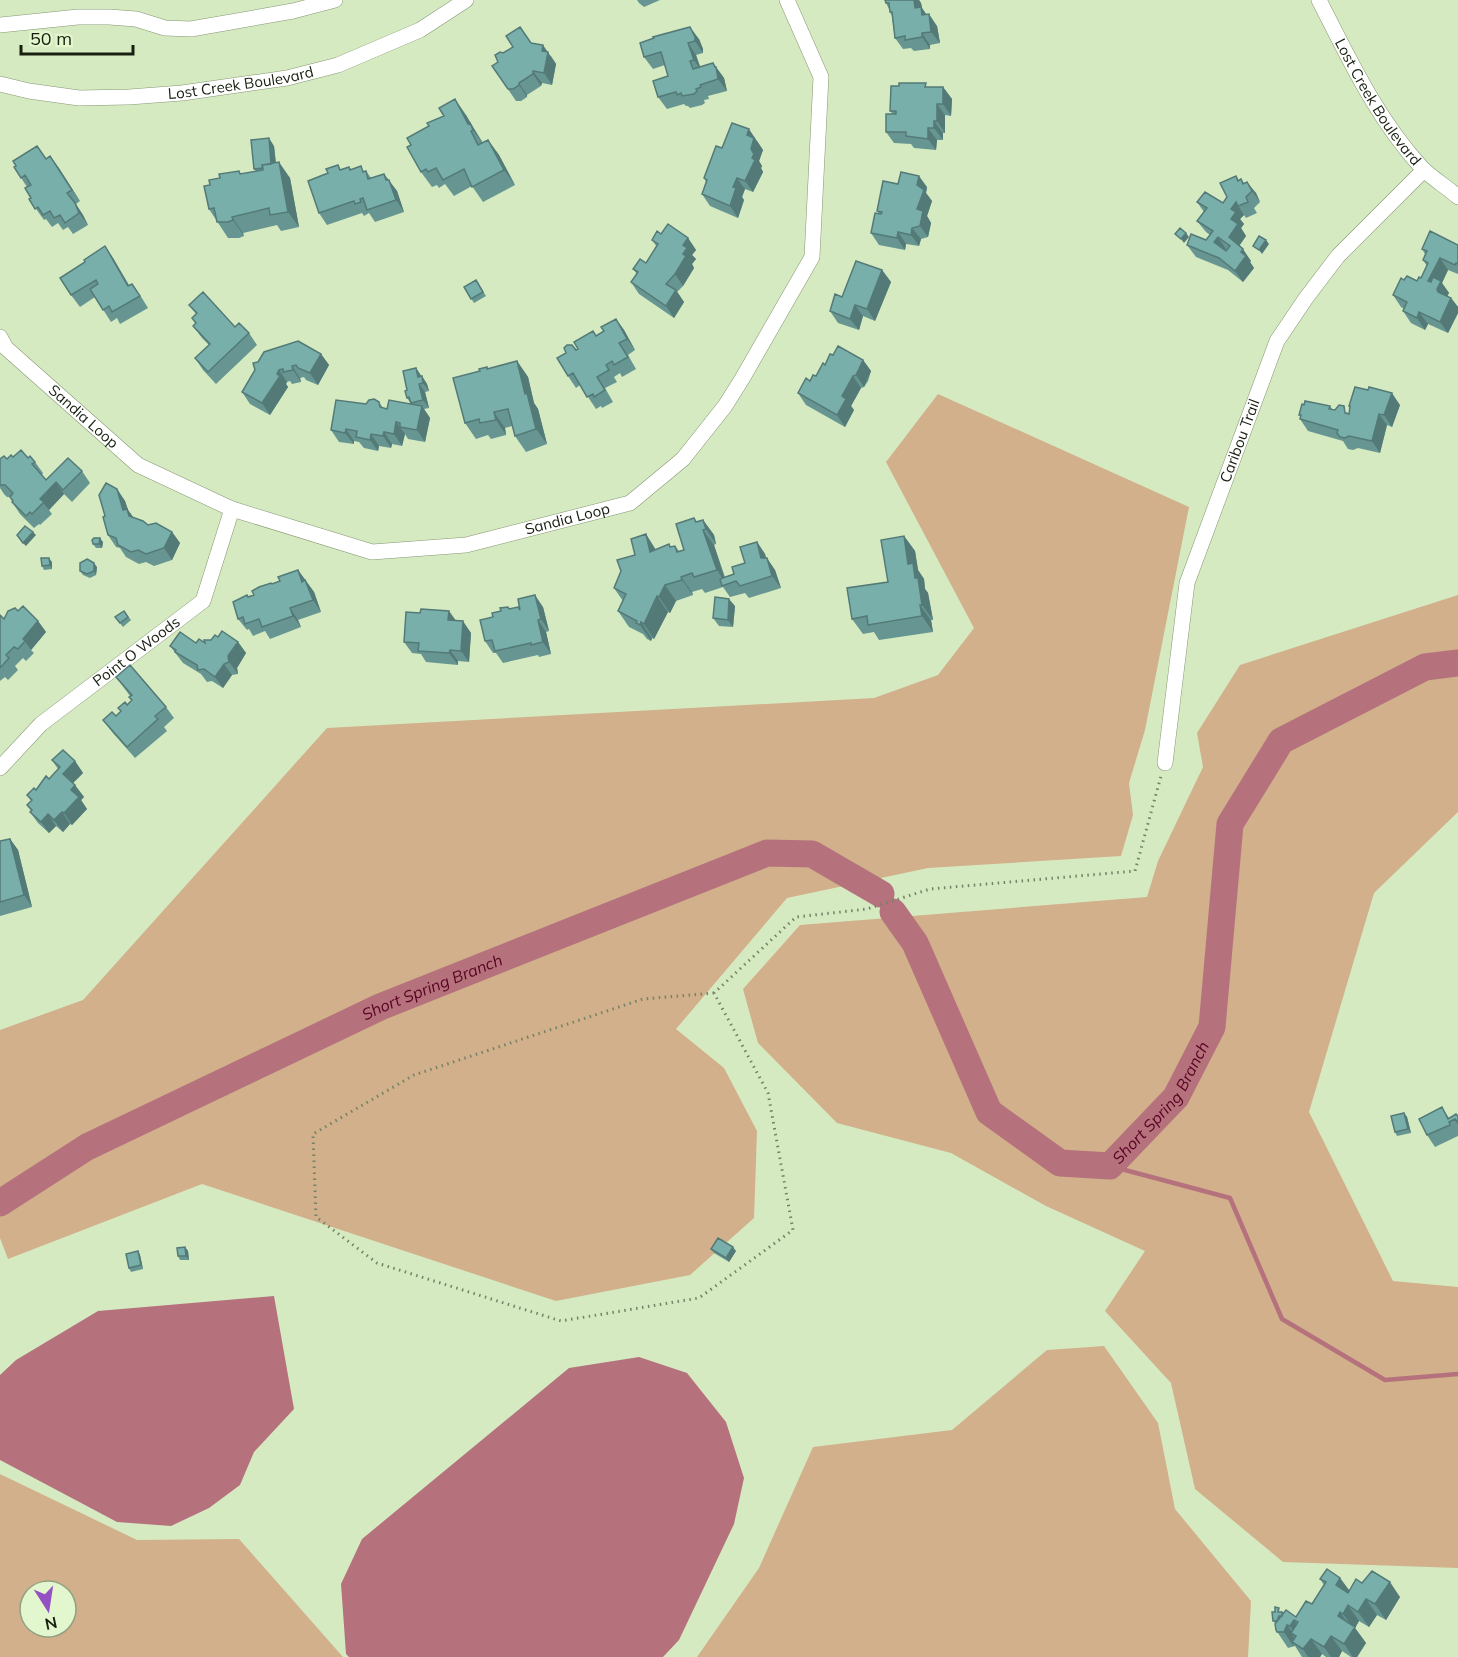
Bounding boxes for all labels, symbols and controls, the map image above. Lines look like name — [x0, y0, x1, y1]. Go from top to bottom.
scale bar — [21, 18, 134, 56]
text: 50 m — [30, 27, 72, 50]
street label: Lost Creek Boulevard — [1331, 35, 1425, 169]
street label: Lost Creek Boulevard — [167, 62, 315, 103]
street label: Sandia Loop — [45, 380, 123, 452]
street label: Caribou Trail — [1215, 396, 1264, 485]
street label: Sandia Loop — [523, 499, 612, 539]
street label: Point O Woods — [89, 612, 184, 690]
water label: Short Spring Branch — [358, 949, 505, 1024]
water label: Short Spring Branch — [1108, 1038, 1213, 1168]
north arrow — [18, 1579, 78, 1639]
text: N — [43, 1613, 59, 1635]

